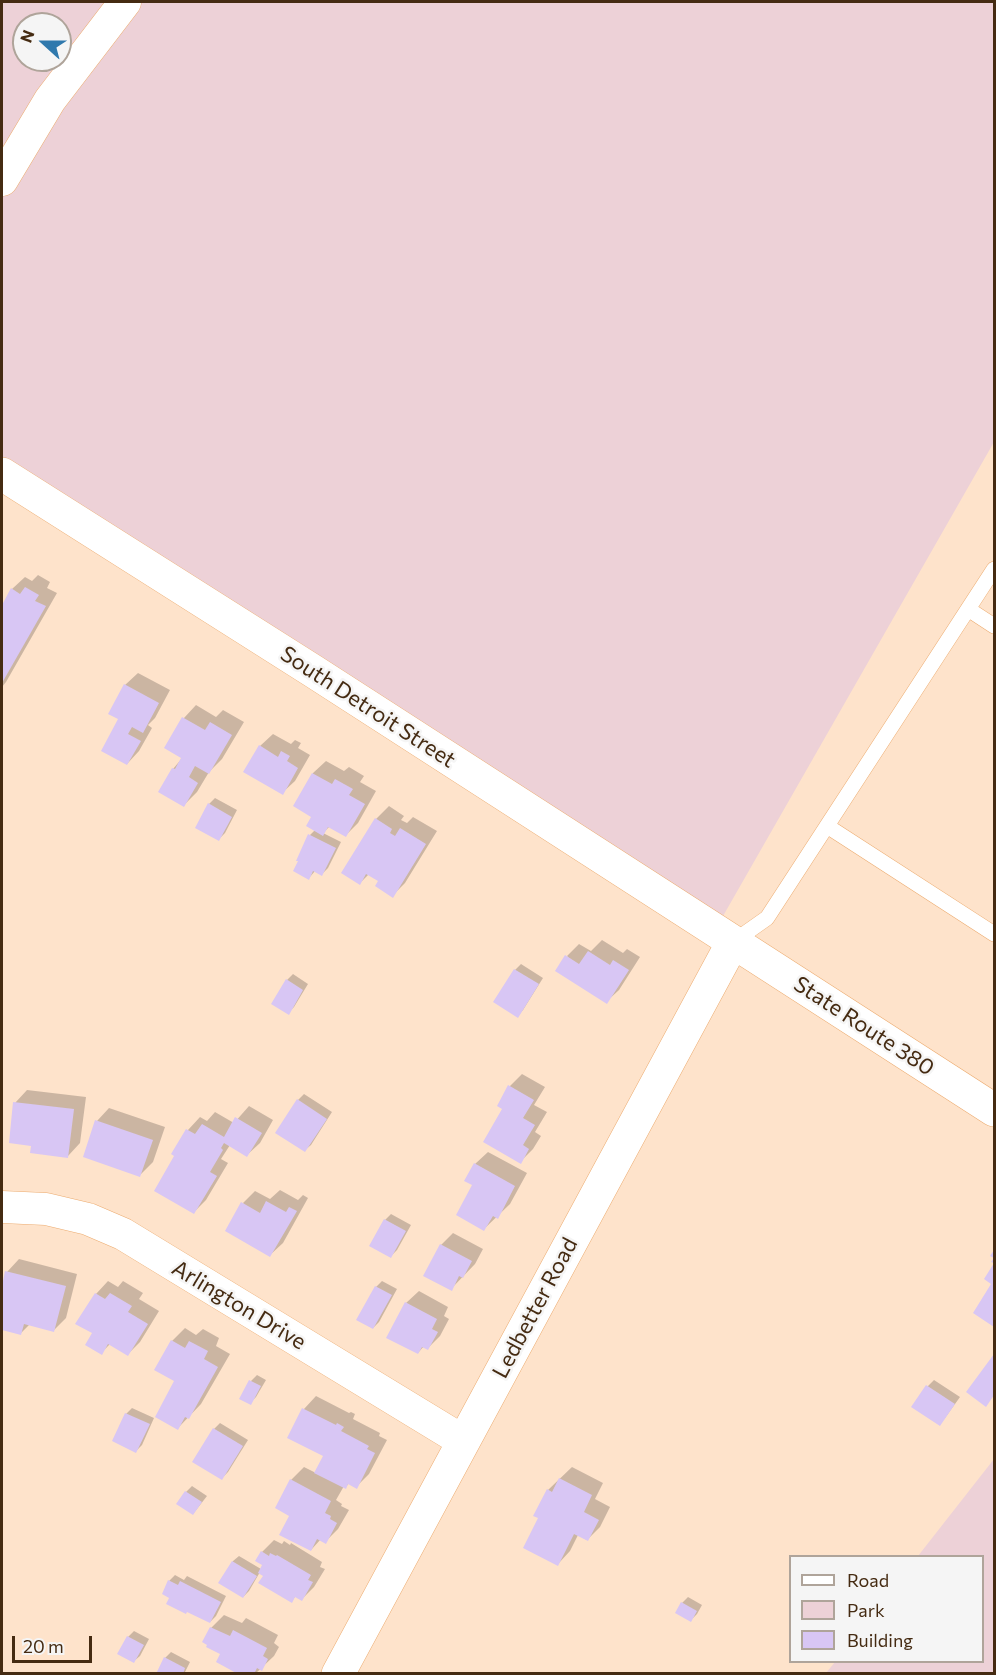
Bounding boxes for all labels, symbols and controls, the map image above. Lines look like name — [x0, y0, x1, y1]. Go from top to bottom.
north arrow — [12, 12, 72, 72]
text: N — [16, 27, 38, 45]
street label: South Detroit Street — [275, 641, 461, 773]
street label: State Route 380 — [789, 971, 939, 1081]
street label: Ledbetter Road — [487, 1233, 583, 1383]
street label: Arlington Drive — [167, 1255, 311, 1355]
legend — [789, 1555, 984, 1663]
text: Road — [847, 1569, 889, 1591]
text: Park — [847, 1599, 885, 1621]
scale bar — [15, 1624, 94, 1662]
text: Building — [847, 1629, 913, 1651]
text: 20 m — [23, 1635, 64, 1657]

